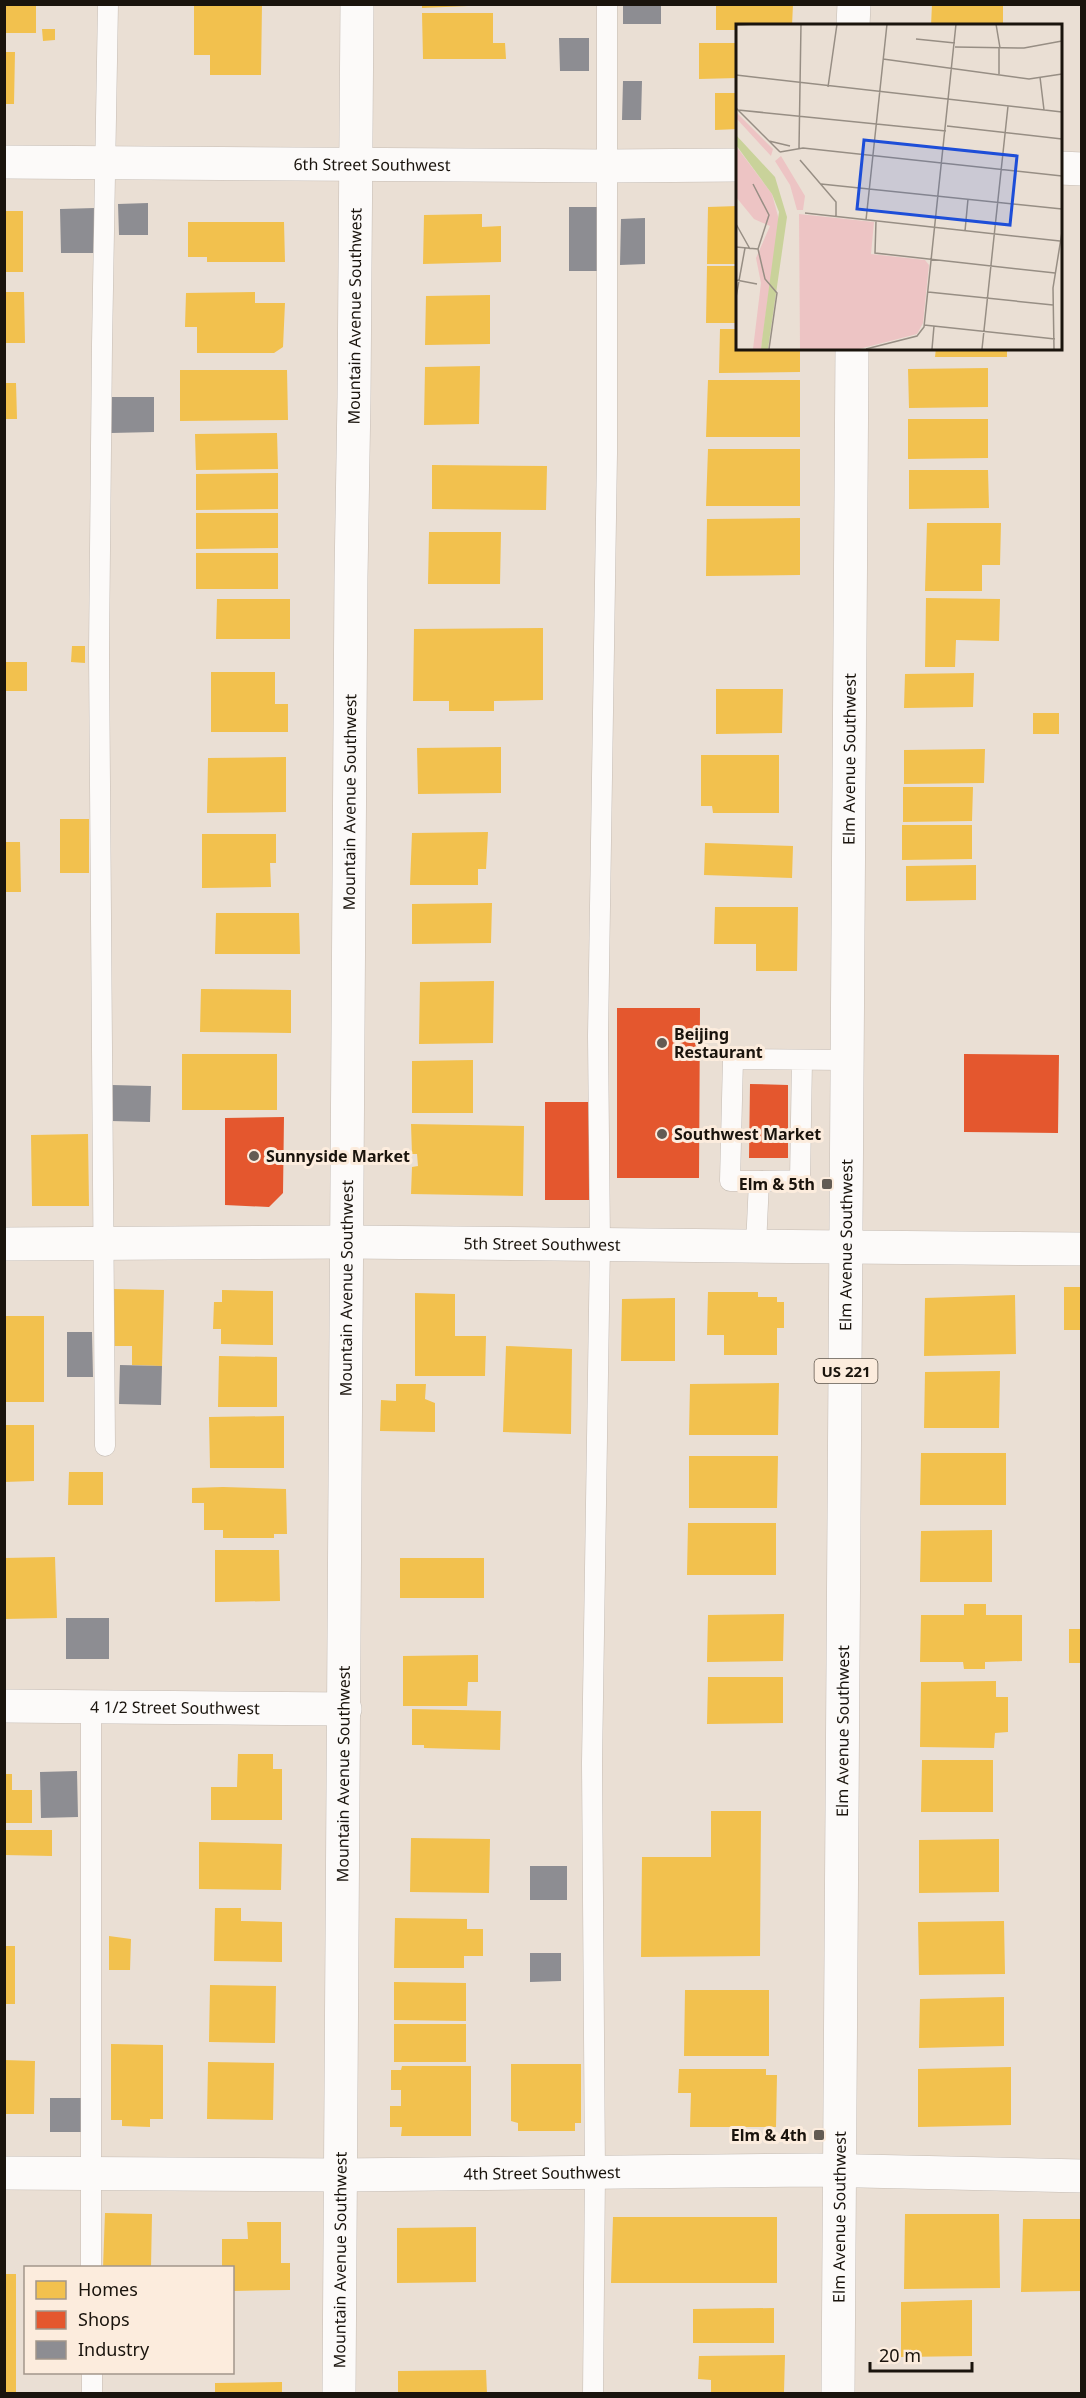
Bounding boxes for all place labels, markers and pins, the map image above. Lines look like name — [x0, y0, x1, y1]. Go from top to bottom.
place label: Beijing Restaurant — [674, 1023, 763, 1063]
marker: Beijing Restaurant — [655, 1036, 669, 1050]
place label: Southwest Market — [674, 1123, 821, 1145]
marker: Southwest Market — [655, 1127, 669, 1141]
place label: Sunnyside Market — [266, 1145, 410, 1167]
marker: Sunnyside Market — [247, 1149, 261, 1163]
place label: Elm & 5th — [739, 1173, 815, 1195]
marker: Elm & 5th — [820, 1177, 834, 1191]
place label: Elm & 4th — [731, 2124, 807, 2146]
marker: Elm & 4th — [812, 2128, 826, 2142]

